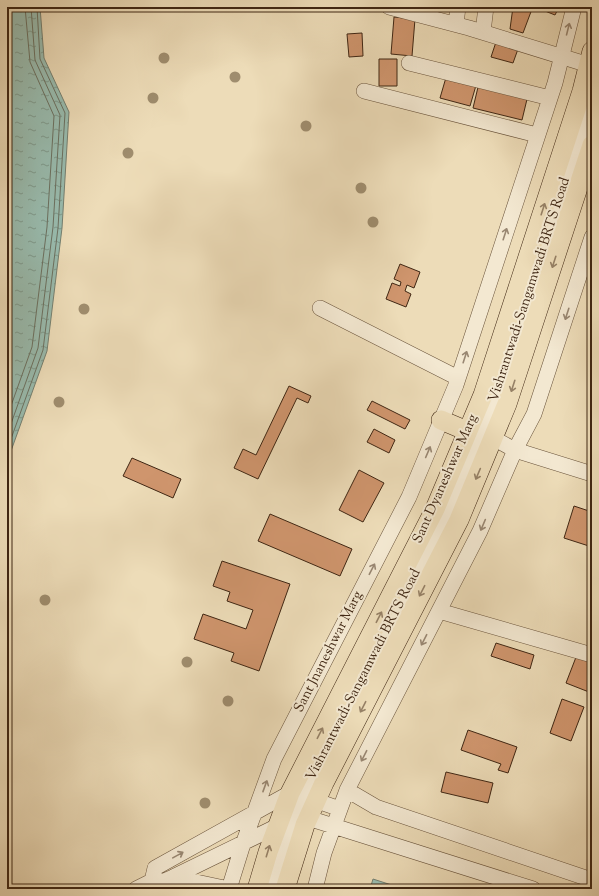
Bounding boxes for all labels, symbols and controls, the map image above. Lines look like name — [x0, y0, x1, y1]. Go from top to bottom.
one-way arrow — [565, 23, 572, 36]
street label: Vishrantwadi-Sangamwadi BRTS Road — [484, 175, 576, 405]
one-way arrow — [540, 204, 548, 216]
one-way arrow — [502, 227, 509, 240]
one-way arrow — [550, 255, 557, 268]
one-way arrow — [563, 308, 570, 321]
one-way arrow — [462, 351, 469, 364]
one-way arrow — [509, 379, 516, 392]
street label: Sant Dyaneshwar Marg — [408, 411, 484, 547]
one-way arrow — [424, 446, 432, 458]
one-way arrow — [474, 468, 481, 480]
one-way arrow — [479, 518, 486, 530]
one-way arrow — [368, 563, 376, 575]
street label: Vishrantwadi-Sangamwadi BRTS Road — [302, 566, 426, 784]
one-way arrow — [418, 585, 425, 597]
street label: Sant Jnaneshwar Marg — [290, 588, 368, 716]
one-way arrow — [376, 611, 383, 623]
one-way arrow — [420, 634, 427, 646]
one-way arrow — [358, 701, 366, 713]
one-way arrow — [317, 727, 324, 739]
one-way arrow — [360, 750, 368, 762]
one-way arrow — [261, 780, 269, 792]
one-way arrow — [265, 845, 272, 858]
one-way arrow — [171, 851, 183, 859]

